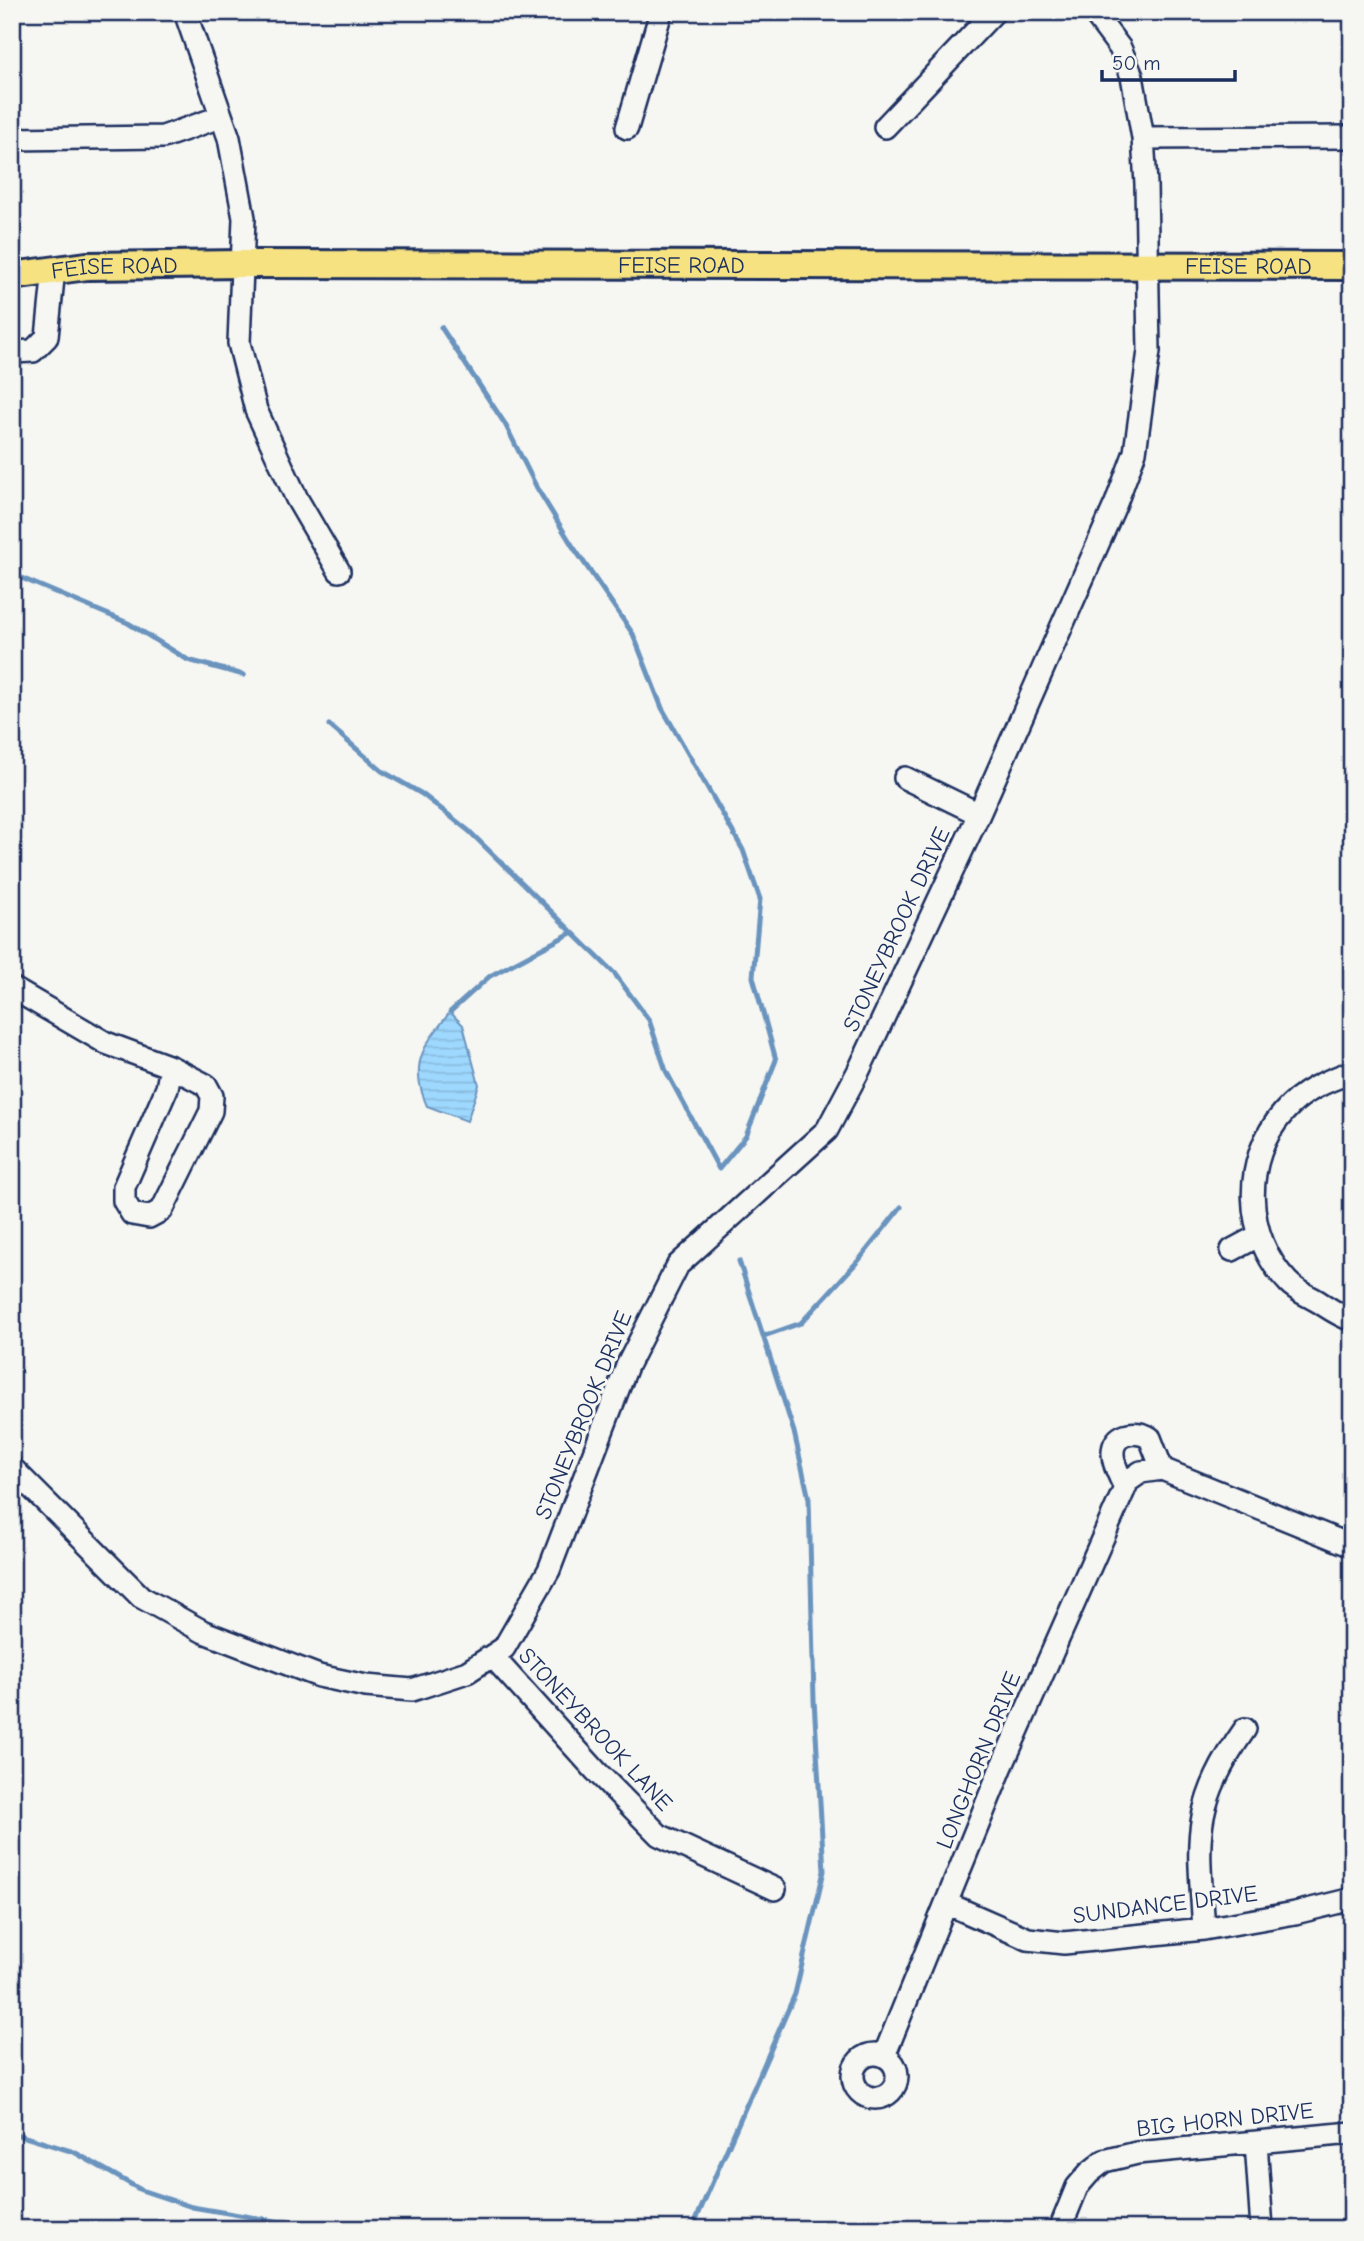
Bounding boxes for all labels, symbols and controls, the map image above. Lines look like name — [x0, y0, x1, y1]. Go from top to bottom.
scale bar — [1102, 38, 1234, 82]
text: 50 m — [1112, 51, 1161, 75]
street label: FEISE ROAD — [50, 252, 178, 285]
street label: FEISE ROAD — [618, 252, 745, 279]
street label: FEISE ROAD — [1185, 253, 1312, 280]
street label: STONEYBROOK DRIVE — [837, 823, 956, 1036]
street label: STONEYBROOK DRIVE — [529, 1307, 638, 1523]
street label: STONEYBROOK LANE — [513, 1642, 678, 1816]
street label: LONGHORN DRIVE — [931, 1668, 1026, 1853]
street label: SUNDANCE DRIVE — [1071, 1880, 1259, 1929]
street label: BIG HORN DRIVE — [1135, 2097, 1315, 2142]

